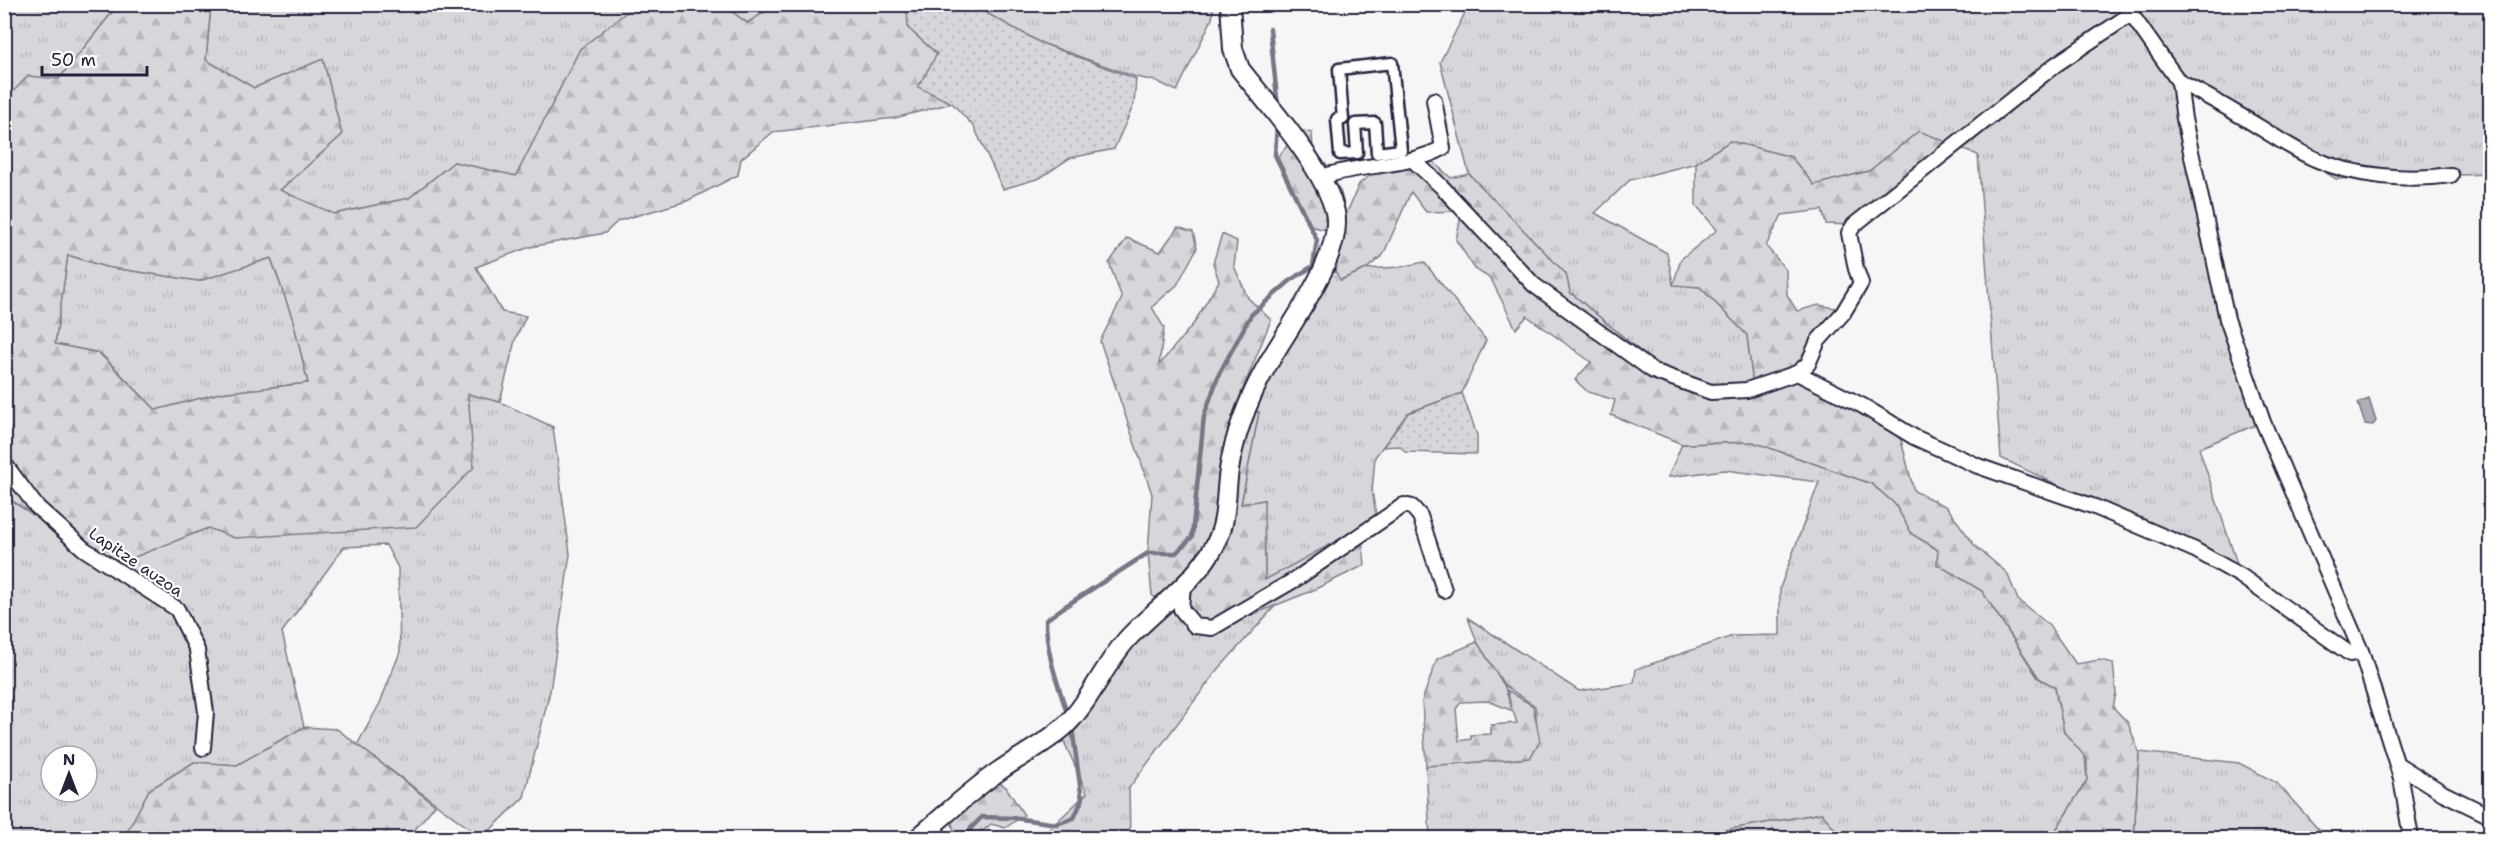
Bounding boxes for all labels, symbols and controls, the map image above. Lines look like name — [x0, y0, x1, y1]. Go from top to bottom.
scale bar — [42, 39, 147, 77]
text: 50 m — [51, 48, 96, 72]
street label: Lapitze auzoa — [85, 523, 187, 601]
north arrow — [39, 744, 99, 804]
text: N — [63, 749, 75, 770]

